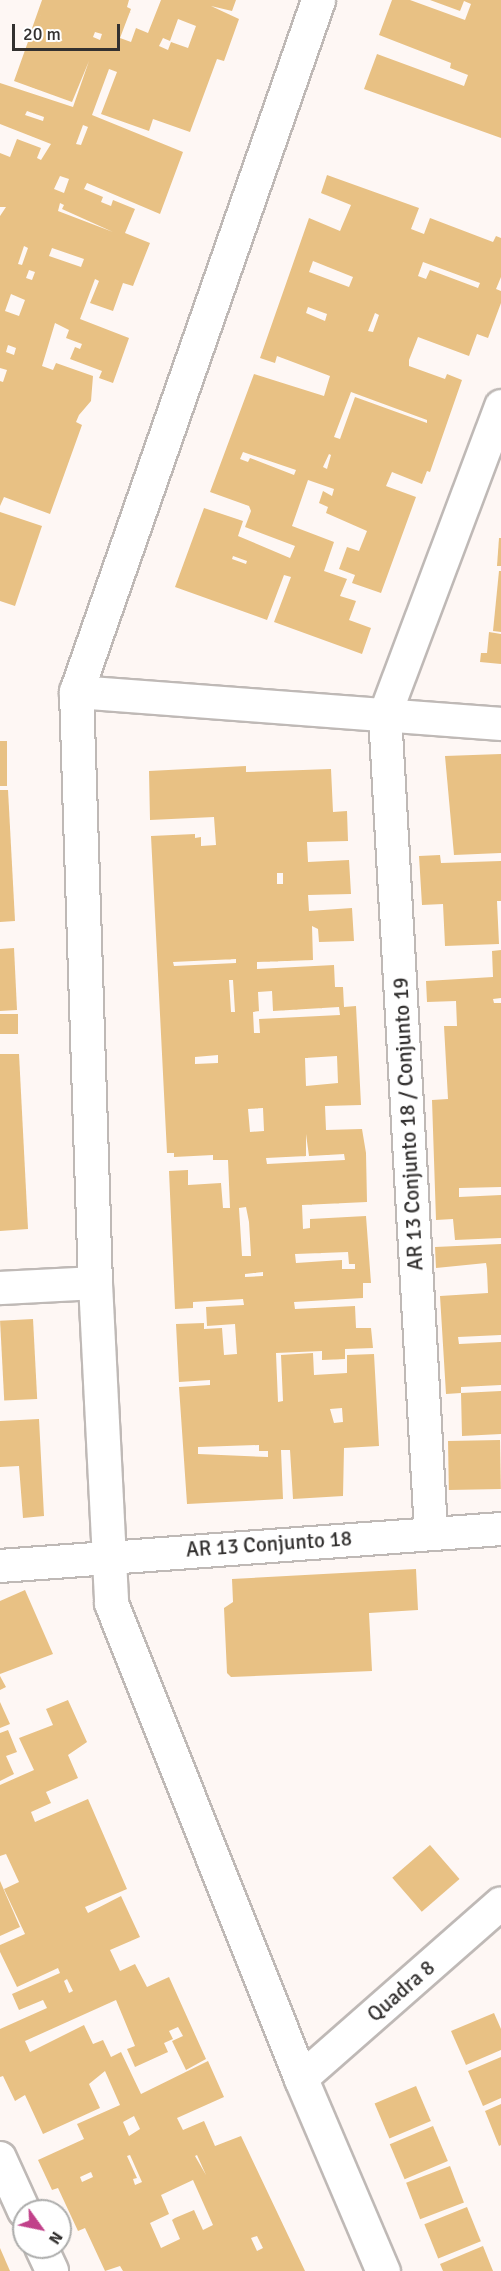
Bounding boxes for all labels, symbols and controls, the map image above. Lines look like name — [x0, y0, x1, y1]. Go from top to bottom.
scale bar — [15, 12, 123, 50]
text: 20 m — [23, 23, 61, 45]
street label: AR 13 Conjunto 18 / Conjunto 19 — [388, 977, 428, 1271]
street label: AR 13 Conjunto 18 — [185, 1526, 353, 1562]
street label: Quadra 8 — [362, 1955, 440, 2027]
north arrow — [12, 2199, 72, 2259]
text: N — [44, 2228, 67, 2248]

